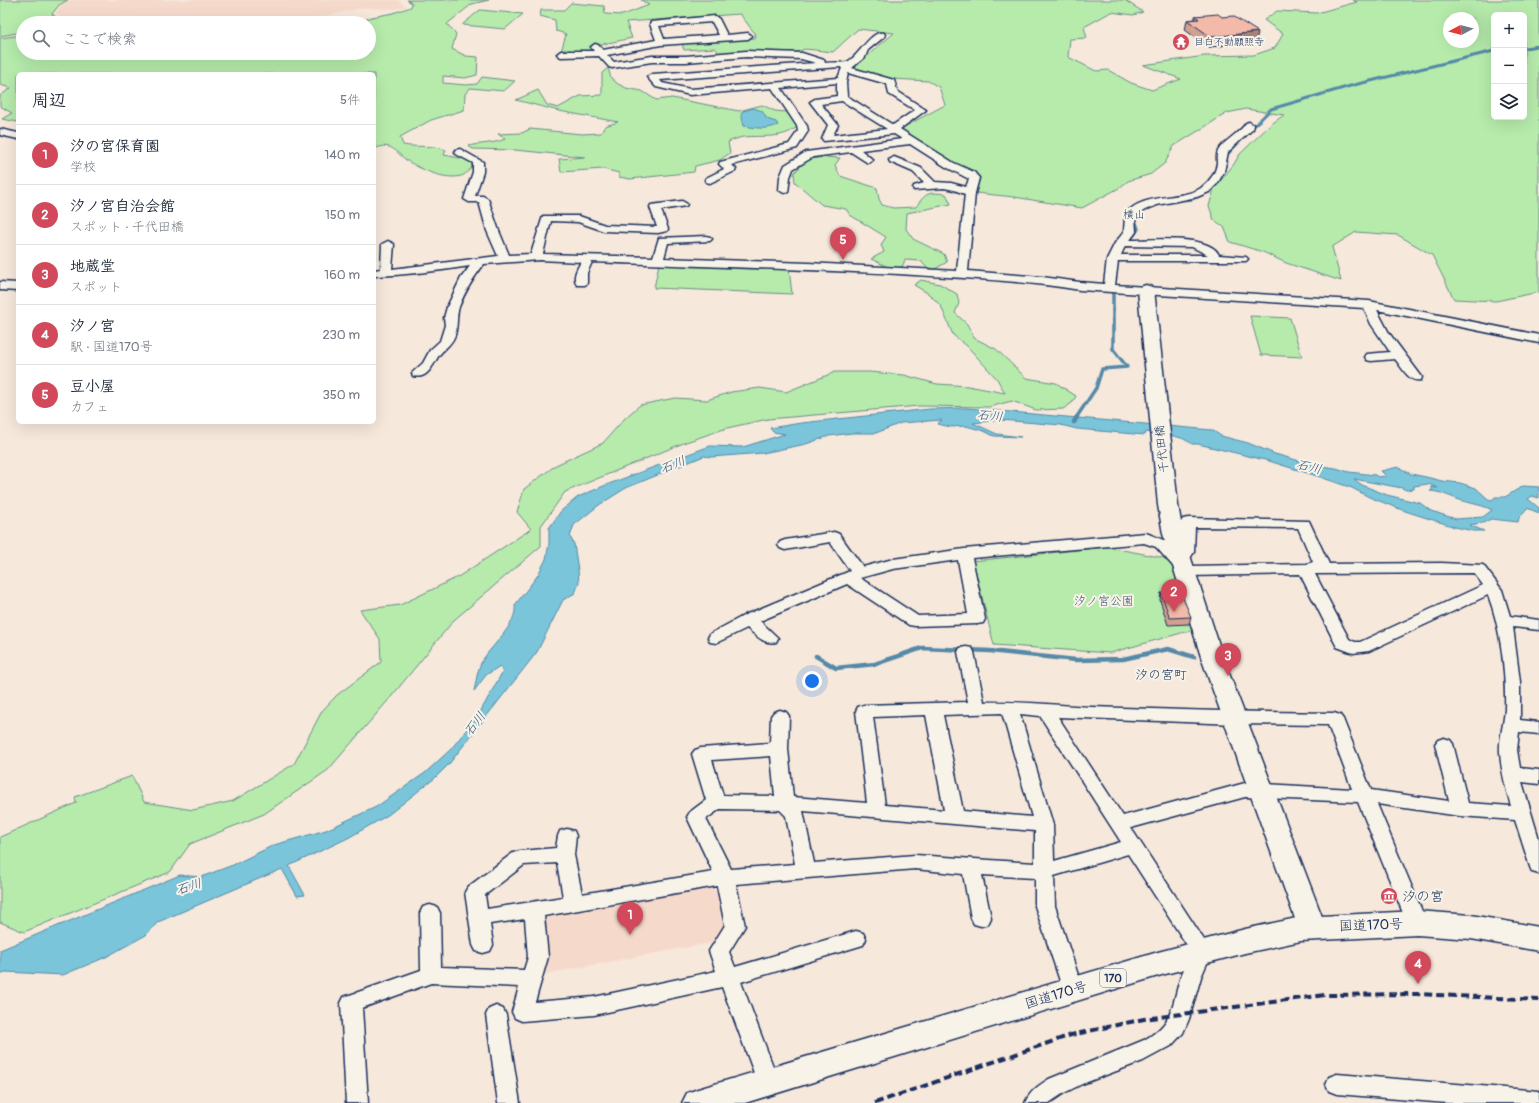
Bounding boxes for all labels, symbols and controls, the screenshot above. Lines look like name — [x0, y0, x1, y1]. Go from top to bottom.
north arrow — [1443, 12, 1479, 48]
map controls — [1491, 12, 1527, 120]
button: + — [1491, 12, 1527, 48]
search box — [16, 16, 376, 60]
icon: search — [30, 27, 52, 49]
text: ここで検索 — [62, 30, 137, 49]
temple icon: 目白不動願照寺 — [1171, 32, 1191, 52]
place label: 目白不動願照寺 — [1194, 36, 1264, 48]
button: − — [1491, 48, 1527, 84]
button: layers — [1491, 84, 1527, 120]
text: 周辺 — [32, 90, 66, 111]
text: 5件 — [340, 92, 360, 108]
text: 汐の宮保育園 — [70, 137, 160, 156]
text: 1 — [42, 147, 48, 163]
text: 140 m — [324, 147, 360, 163]
text: 学校 — [70, 159, 96, 175]
text: 汐ノ宮自治会館 — [70, 197, 175, 216]
text: 2 — [41, 207, 49, 223]
text: 150 m — [325, 207, 360, 223]
district label: 横山 — [1123, 208, 1145, 221]
text: スポット · 千代田橋 — [70, 219, 184, 235]
pin: 5 — [830, 227, 856, 260]
text: 地蔵堂 — [70, 257, 115, 276]
text: 3 — [41, 267, 49, 283]
text: 160 m — [324, 267, 360, 283]
text: スポット — [70, 279, 122, 295]
text: 汐ノ宮 — [70, 317, 115, 336]
text: 4 — [41, 327, 49, 343]
text: 230 m — [323, 327, 360, 343]
text: 駅 · 国道170号 — [70, 339, 153, 355]
text: 豆小屋 — [70, 377, 115, 396]
text: 5 — [41, 387, 49, 403]
text: 350 m — [322, 387, 360, 403]
text: カフェ — [70, 399, 109, 415]
water label: 石川 — [976, 407, 1004, 425]
street label: 千代田橋 — [1152, 424, 1172, 474]
water label: 石川 — [658, 453, 688, 477]
water label: 石川 — [1295, 456, 1323, 478]
pin: 2 — [1161, 579, 1187, 612]
park label: 汐ノ宮公園 — [1074, 594, 1134, 609]
pin: 3 — [1215, 643, 1241, 676]
district label: 汐の宮町 — [1135, 667, 1187, 683]
your location — [802, 671, 822, 691]
water label: 石川 — [461, 709, 489, 739]
water label: 石川 — [174, 875, 204, 899]
museum icon: 汐の宮 — [1379, 886, 1399, 906]
place label: 汐の宮 — [1402, 888, 1444, 905]
pin: 1 — [617, 902, 643, 935]
street label: 国道170号 — [1338, 915, 1404, 935]
pin: 4 — [1405, 951, 1431, 984]
road number: 170 — [1100, 969, 1126, 987]
street label: 国道170号 — [1023, 977, 1089, 1013]

